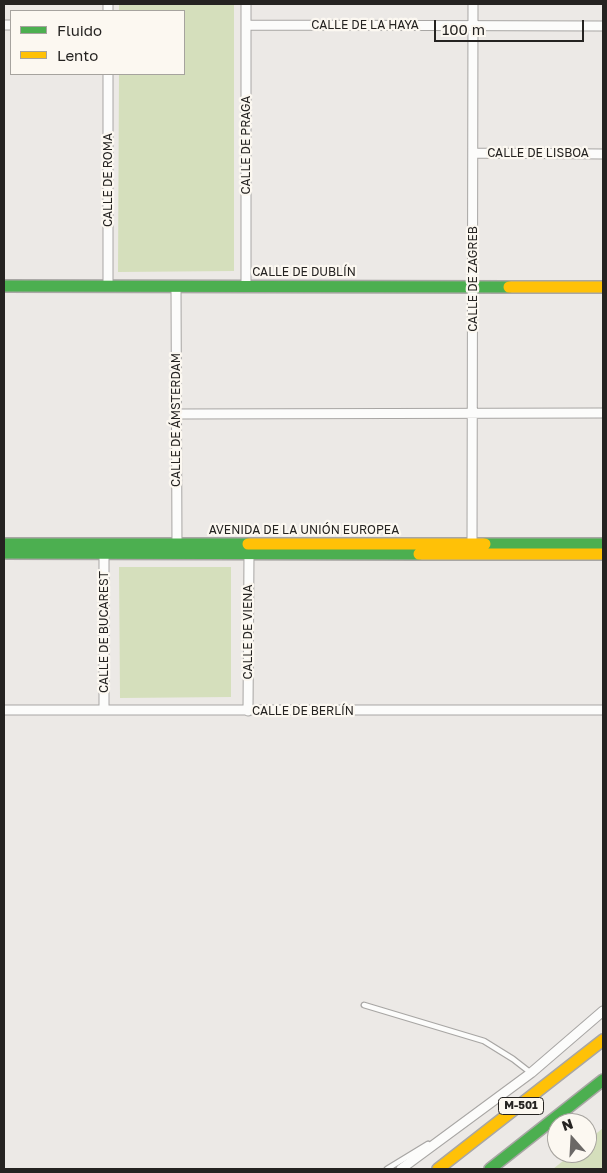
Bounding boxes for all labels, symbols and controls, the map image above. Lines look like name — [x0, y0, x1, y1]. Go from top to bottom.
legend — [10, 10, 185, 75]
scale bar — [437, 10, 587, 42]
street label: CALLE DE LA HAYA — [311, 18, 419, 32]
text: 100 m — [442, 20, 485, 38]
text: Fluido — [57, 21, 102, 39]
text: Lento — [57, 46, 98, 64]
street label: CALLE DE PRAGA — [239, 96, 253, 194]
street label: CALLE DE ROMA — [101, 133, 115, 227]
street label: CALLE DE LISBOA — [487, 146, 589, 160]
street label: CALLE DE ZAGREB — [466, 226, 480, 332]
street label: CALLE DE DUBLÍN — [252, 265, 356, 279]
street label: CALLE DE ÁMSTERDAM — [169, 353, 183, 487]
street label: AVENIDA DE LA UNIÓN EUROPEA — [209, 523, 399, 537]
street label: CALLE DE BUCAREST — [97, 571, 111, 693]
street label: CALLE DE VIENA — [241, 585, 255, 679]
street label: CALLE DE BERLÍN — [252, 704, 354, 718]
road number: M-501 — [498, 1098, 544, 1114]
north arrow — [547, 1113, 597, 1163]
text: N — [559, 1115, 575, 1134]

